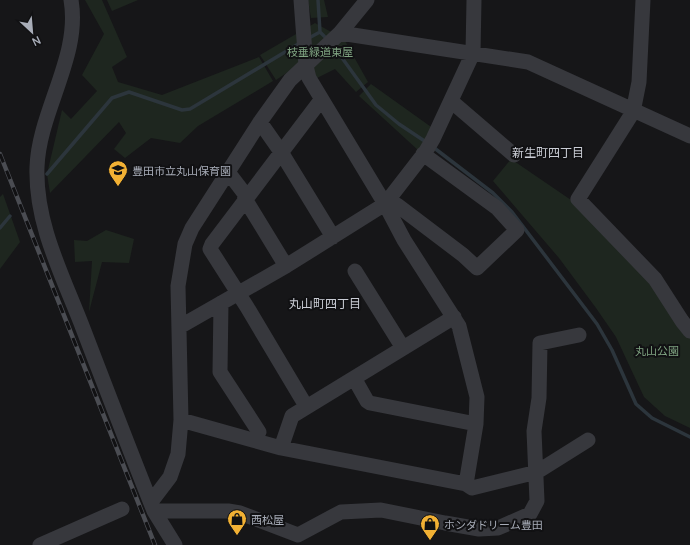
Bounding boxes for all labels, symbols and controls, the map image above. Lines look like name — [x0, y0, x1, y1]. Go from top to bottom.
north arrow — [12, 12, 52, 52]
text: N — [30, 33, 43, 50]
park label: 枝垂緑道東屋 — [287, 44, 353, 59]
district label: 新生町四丁目 — [512, 144, 584, 161]
school or university icon: 豊田市立丸山保育園 — [107, 159, 129, 187]
place label: 豊田市立丸山保育園 — [132, 163, 231, 178]
district label: 丸山町四丁目 — [289, 295, 361, 312]
park label: 丸山公園 — [635, 343, 679, 358]
shop icon: 西松屋 — [226, 508, 248, 536]
place label: 西松屋 — [251, 512, 284, 527]
shop icon: ホンダドリーム豊田 — [419, 513, 441, 541]
place label: ホンダドリーム豊田 — [444, 517, 543, 532]

